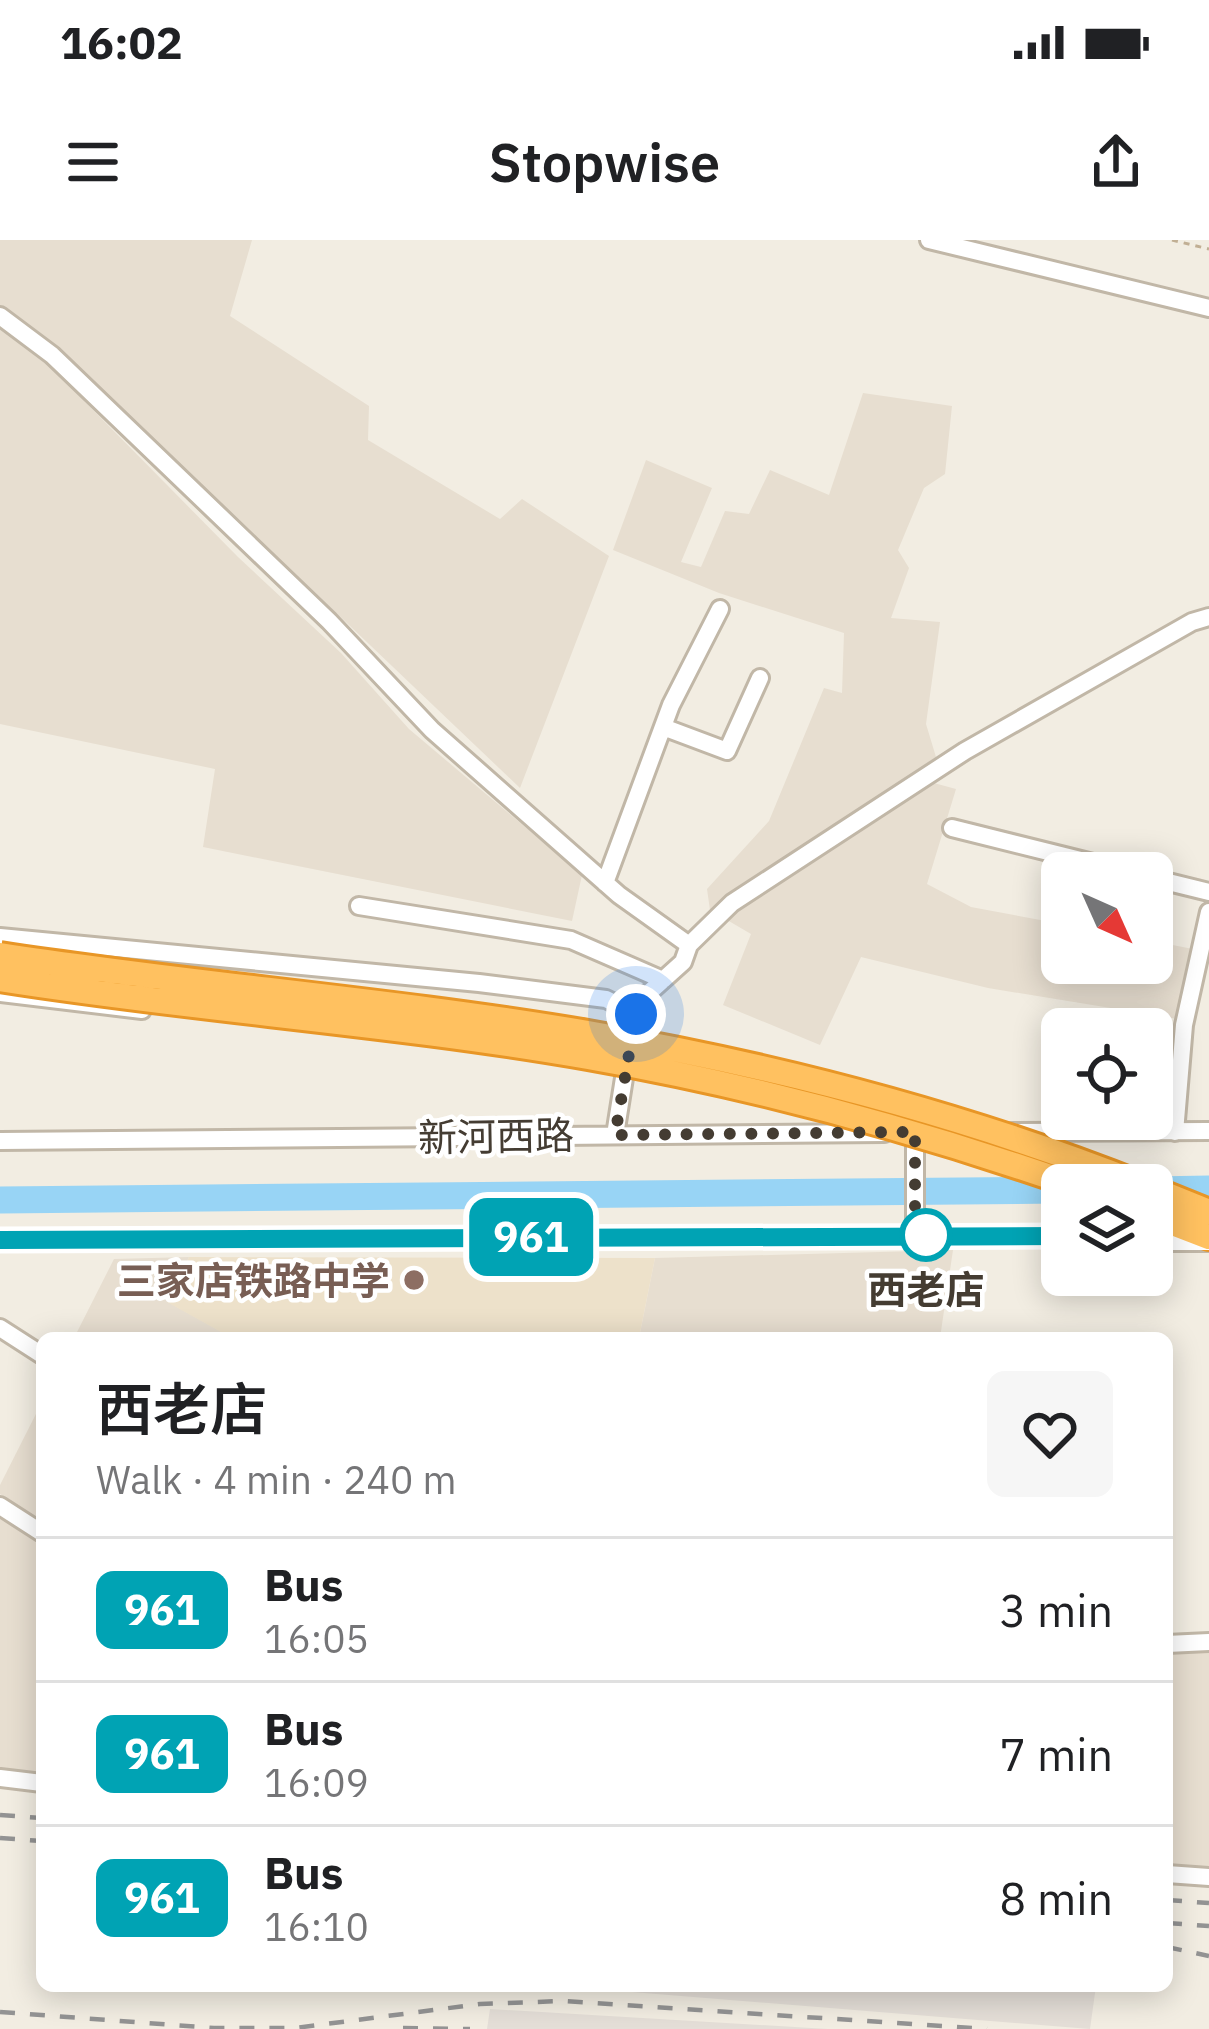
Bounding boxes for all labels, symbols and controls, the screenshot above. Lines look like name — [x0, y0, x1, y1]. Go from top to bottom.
text: 16:02 — [60, 13, 183, 71]
text: Stopwise — [489, 127, 720, 197]
icon: menu — [60, 129, 126, 195]
icon: share — [1083, 129, 1149, 195]
north arrow — [1041, 852, 1173, 984]
map controls — [1041, 852, 1173, 1296]
your location — [606, 984, 666, 1044]
button: locate — [1041, 1008, 1173, 1140]
street label: 新河西路 — [418, 1109, 574, 1163]
button: layers — [1041, 1164, 1173, 1296]
line badge: 961 — [462, 1198, 600, 1276]
text: 961 — [493, 1209, 569, 1264]
marker: 西老店 — [901, 1210, 951, 1260]
place label: 三家店铁路中学 — [117, 1255, 390, 1306]
place label: 西老店 — [867, 1264, 985, 1315]
marker: 三家店铁路中学 — [401, 1267, 427, 1293]
button: heart — [987, 1371, 1113, 1497]
text: 西老店 — [96, 1372, 267, 1446]
text: Walk · 4 min · 240 m — [96, 1454, 457, 1505]
text: Bus — [264, 1555, 344, 1613]
text: 3 min — [999, 1581, 1113, 1639]
text: 961 — [124, 1582, 200, 1637]
text: 16:05 — [264, 1613, 369, 1664]
text: Bus — [264, 1699, 344, 1757]
text: 7 min — [999, 1725, 1113, 1783]
text: 961 — [124, 1726, 200, 1781]
text: 16:09 — [264, 1757, 369, 1808]
text: Bus — [264, 1843, 344, 1901]
text: 8 min — [999, 1869, 1113, 1927]
text: 961 — [124, 1870, 200, 1925]
text: 16:10 — [264, 1901, 369, 1952]

